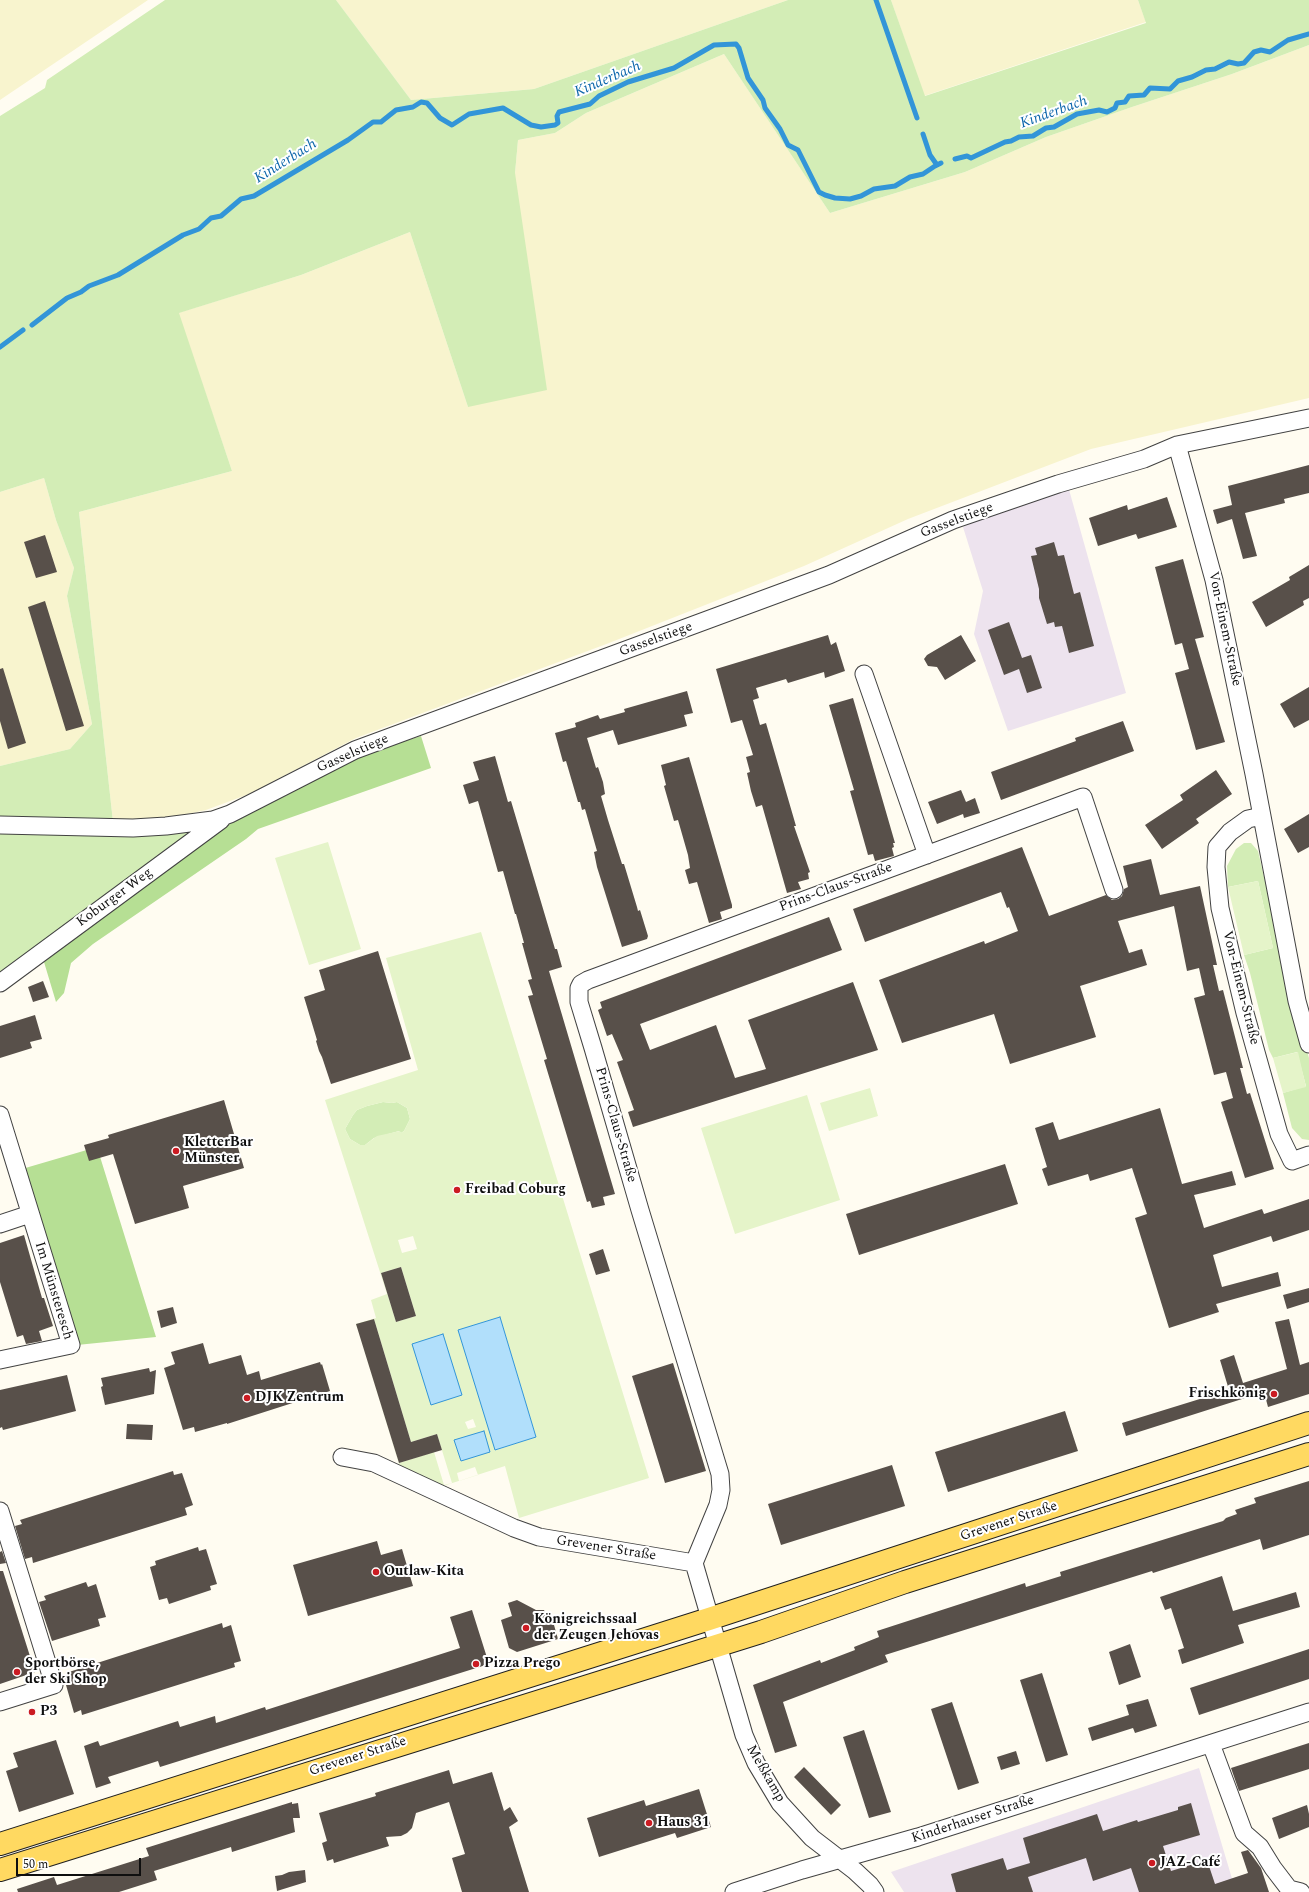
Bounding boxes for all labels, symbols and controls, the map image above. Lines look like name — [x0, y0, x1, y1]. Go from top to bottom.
water label: Kinderbach — [572, 58, 644, 102]
water label: Kinderbach — [1018, 93, 1090, 133]
water label: Kinderbach — [251, 136, 321, 188]
street label: Gasselstiege — [918, 499, 996, 543]
street label: Von-Einem-Straße — [1204, 570, 1244, 688]
street label: Gasselstiege — [617, 619, 695, 661]
street label: Gasselstiege — [315, 731, 391, 777]
street label: Prins-Claus-Straße — [777, 860, 895, 916]
street label: Koburger Weg — [74, 865, 156, 931]
street label: Von-Einem-Straße — [1218, 929, 1262, 1047]
street label: Prins-Claus-Straße — [591, 1066, 639, 1184]
place label: KletterBar Münster — [184, 1135, 253, 1168]
marker: KletterBar Münster — [171, 1146, 181, 1156]
place label: Freibad Coburg — [465, 1182, 566, 1198]
marker: Freibad Coburg — [452, 1185, 462, 1195]
street label: Im Münsteresch — [30, 1240, 76, 1342]
place label: Frischkönig — [1189, 1386, 1266, 1402]
marker: Frischkönig — [1269, 1389, 1279, 1399]
place label: DJK Zentrum — [255, 1390, 344, 1406]
marker: DJK Zentrum — [242, 1393, 252, 1403]
street label: Grevener Straße — [958, 1498, 1060, 1546]
street label: Grevener Straße — [555, 1533, 657, 1565]
place label: Outlaw-Kita — [384, 1564, 464, 1580]
marker: Outlaw-Kita — [371, 1567, 381, 1577]
place label: Königreichssaal der Zeugen Jehovas — [534, 1612, 659, 1644]
marker: Königreichssaal der Zeugen Jehovas — [521, 1623, 531, 1633]
place label: Sportbörse, der Ski Shop — [25, 1656, 107, 1688]
place label: Pizza Prego — [484, 1656, 561, 1672]
marker: Pizza Prego — [471, 1659, 481, 1669]
marker: Sportbörse, der Ski Shop — [12, 1667, 22, 1677]
place label: P3 — [40, 1704, 57, 1720]
marker: P3 — [27, 1707, 37, 1717]
street label: Grevener Straße — [307, 1733, 409, 1781]
street label: Meßkamp — [742, 1742, 788, 1806]
street label: Kinderhauser Straße — [910, 1792, 1036, 1848]
place label: Haus 31 — [657, 1815, 709, 1831]
marker: Haus 31 — [644, 1818, 654, 1828]
scale bar — [18, 1850, 143, 1876]
text: 50 m — [23, 1855, 48, 1874]
place label: JAZ-Café — [1160, 1855, 1221, 1871]
marker: JAZ-Café — [1147, 1858, 1157, 1868]

